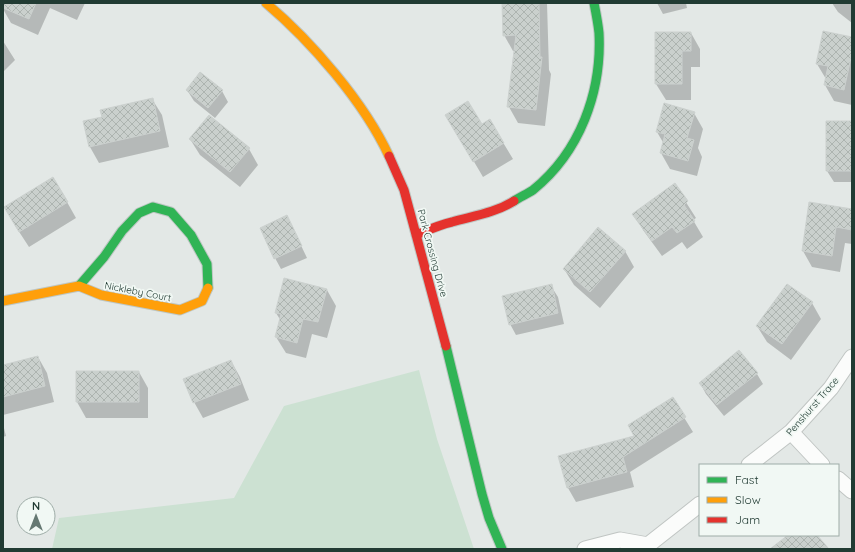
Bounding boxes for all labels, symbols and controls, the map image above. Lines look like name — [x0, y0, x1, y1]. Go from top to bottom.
street label: Park Crossing Drive — [415, 208, 451, 299]
street label: Nickleby Court — [103, 279, 173, 304]
street label: Penshurst Trace — [783, 374, 842, 439]
legend — [699, 464, 839, 536]
text: Fast — [735, 472, 759, 487]
text: Slow — [735, 492, 761, 507]
north arrow — [16, 496, 56, 536]
text: N — [32, 499, 40, 513]
text: Jam — [735, 512, 760, 527]

